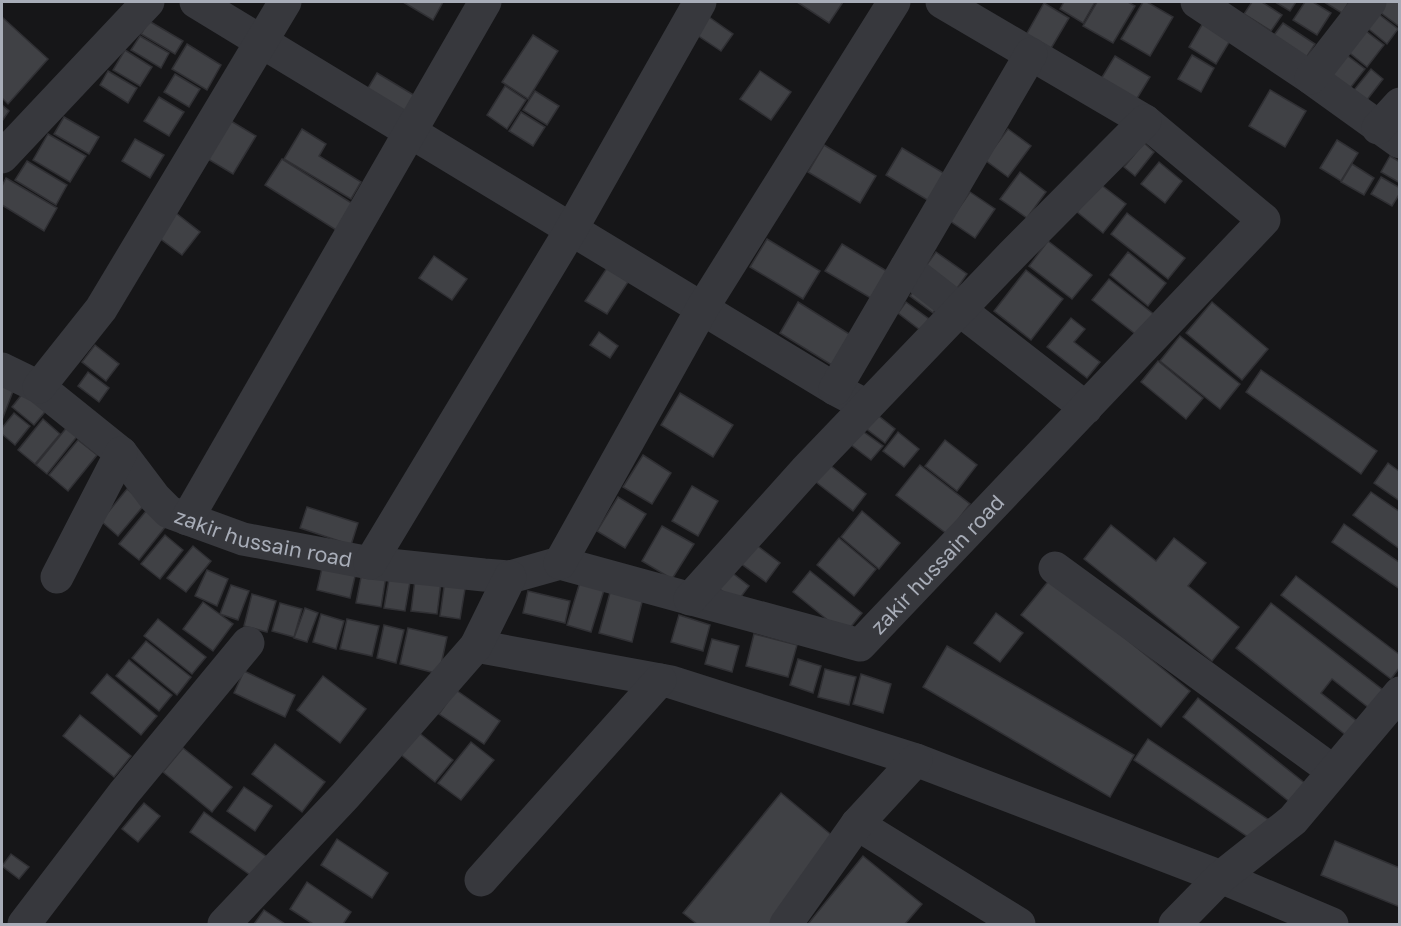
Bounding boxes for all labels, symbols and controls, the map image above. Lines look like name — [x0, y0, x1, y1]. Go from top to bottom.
street label: zakir hussain road — [865, 489, 1009, 639]
street label: zakir hussain road — [171, 502, 354, 572]

